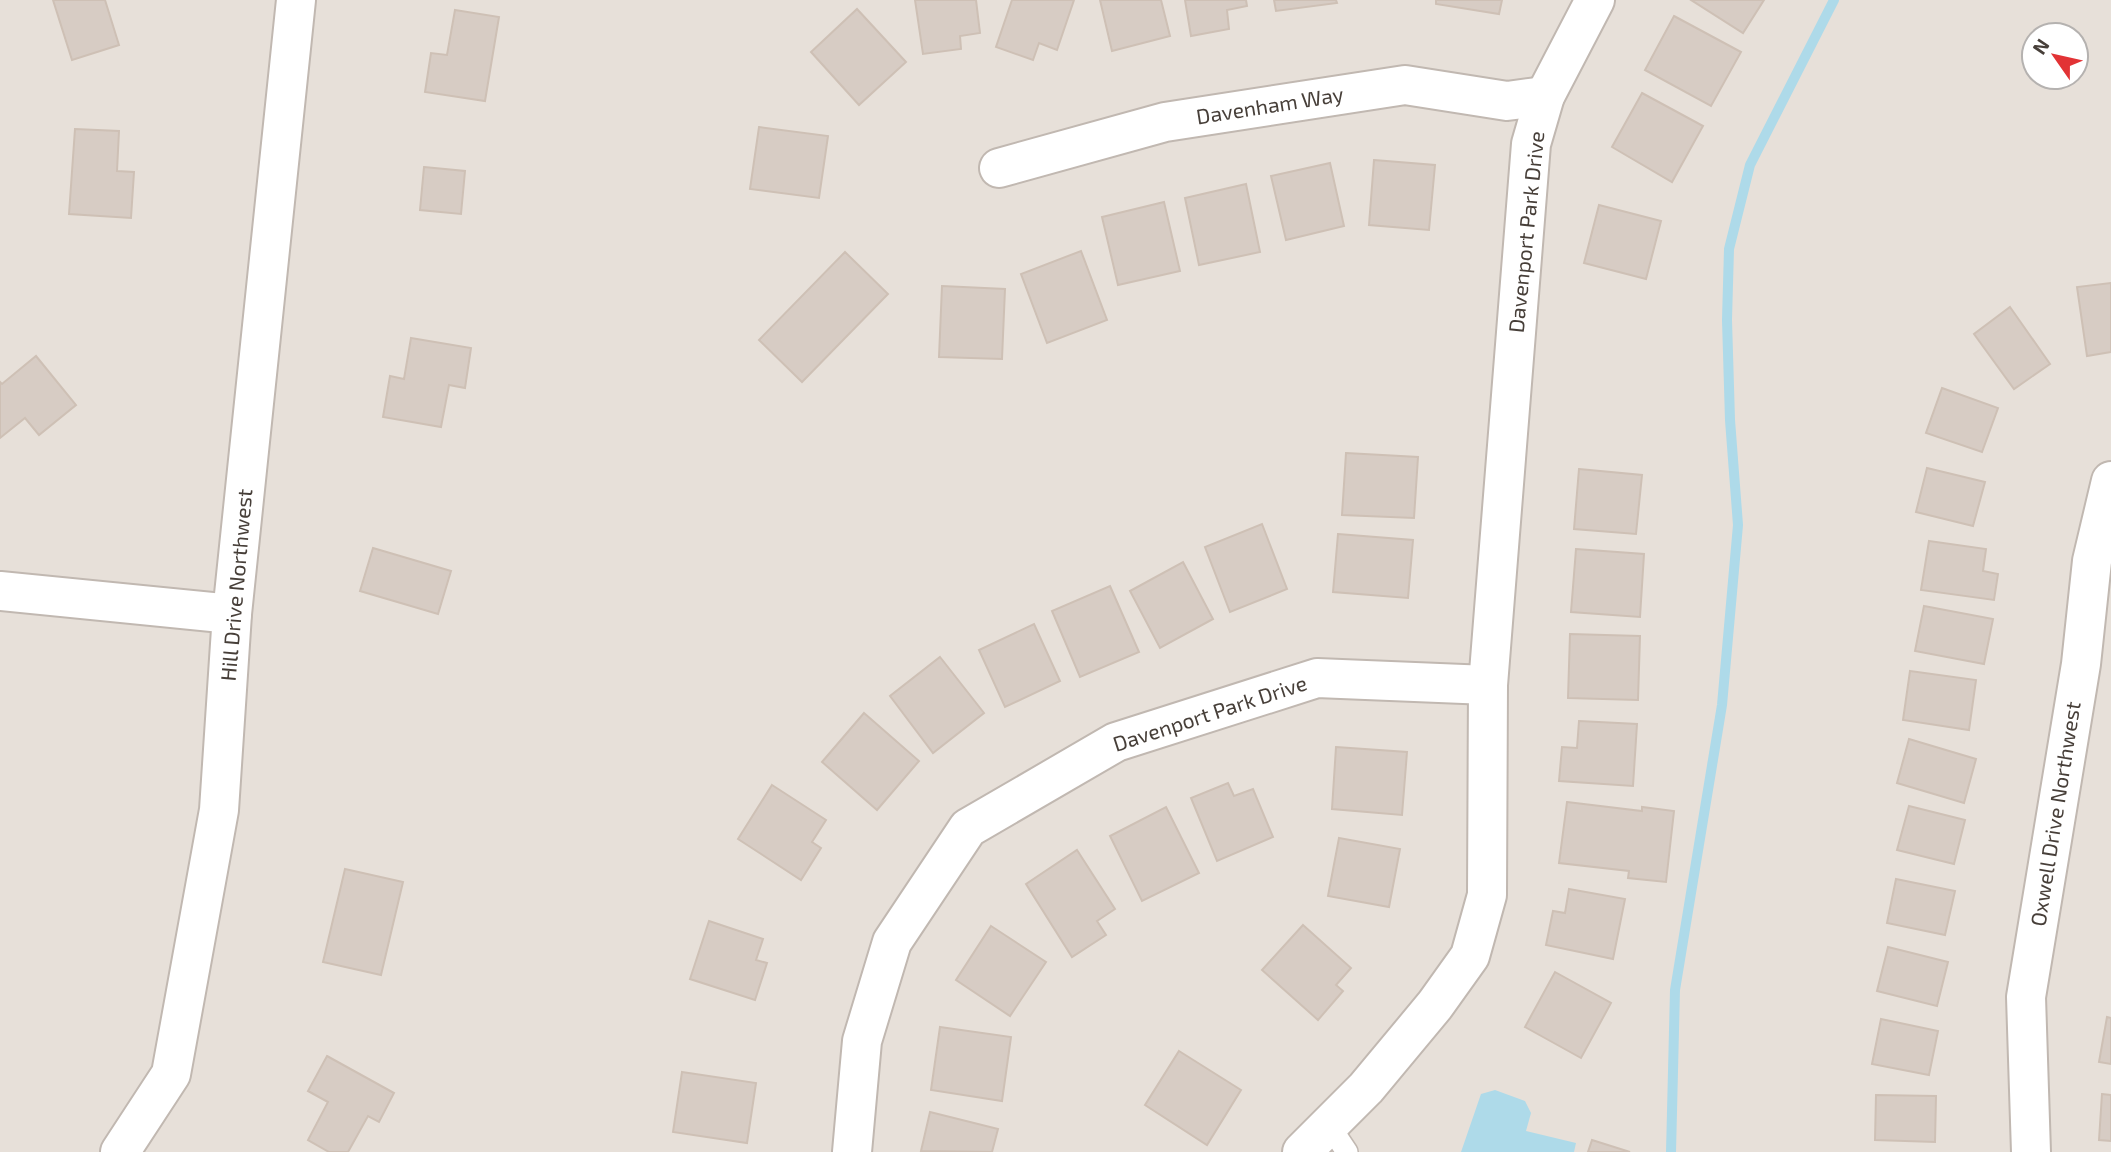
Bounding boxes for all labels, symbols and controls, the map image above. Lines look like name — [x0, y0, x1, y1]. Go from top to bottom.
north arrow — [2020, 21, 2090, 91]
text: N — [2027, 34, 2054, 58]
street label: Davenham Way — [1194, 81, 1345, 129]
street label: Davenport Park Drive — [1502, 130, 1549, 334]
street label: Hill Drive Northwest — [215, 488, 256, 682]
street label: Davenport Park Drive — [1109, 669, 1310, 756]
street label: Oxwell Drive Northwest — [2024, 700, 2085, 928]

